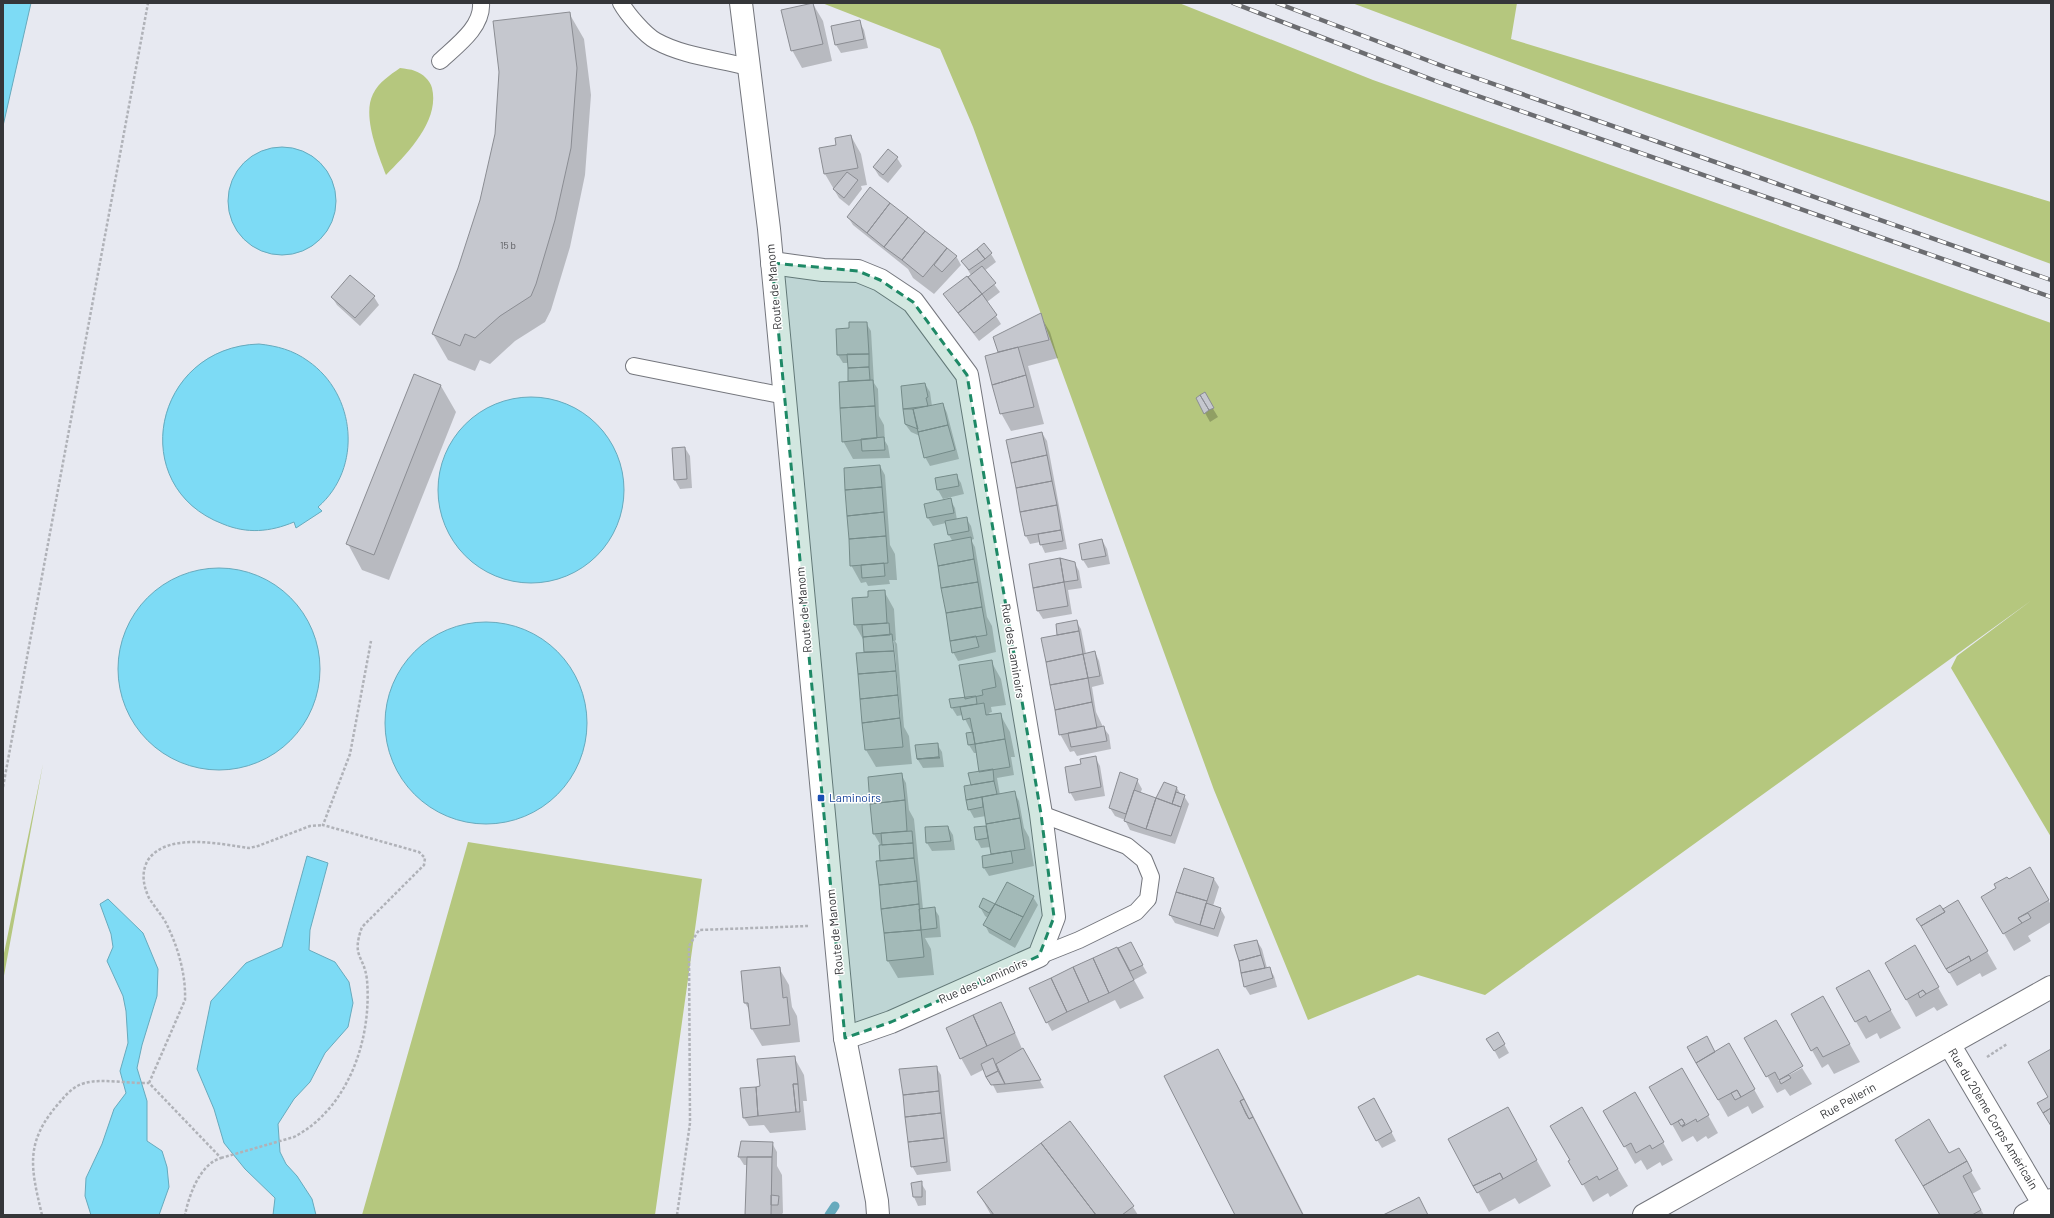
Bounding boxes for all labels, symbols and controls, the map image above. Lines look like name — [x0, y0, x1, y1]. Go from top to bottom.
house number: 15 b — [500, 239, 516, 251]
street label: Route de Manom — [762, 243, 784, 331]
street label: Route de Manom — [792, 566, 814, 654]
street label: Rue des Laminoirs — [1000, 603, 1028, 699]
place label: Laminoirs — [829, 790, 881, 804]
marker: Laminoirs — [816, 793, 826, 803]
street label: Route de Manom — [823, 888, 845, 976]
street label: Rue des Laminoirs — [936, 954, 1029, 1006]
street label: Rue du 20ème Corps Américain — [1946, 1045, 2042, 1192]
street label: Rue Pellerin — [1817, 1079, 1878, 1121]

